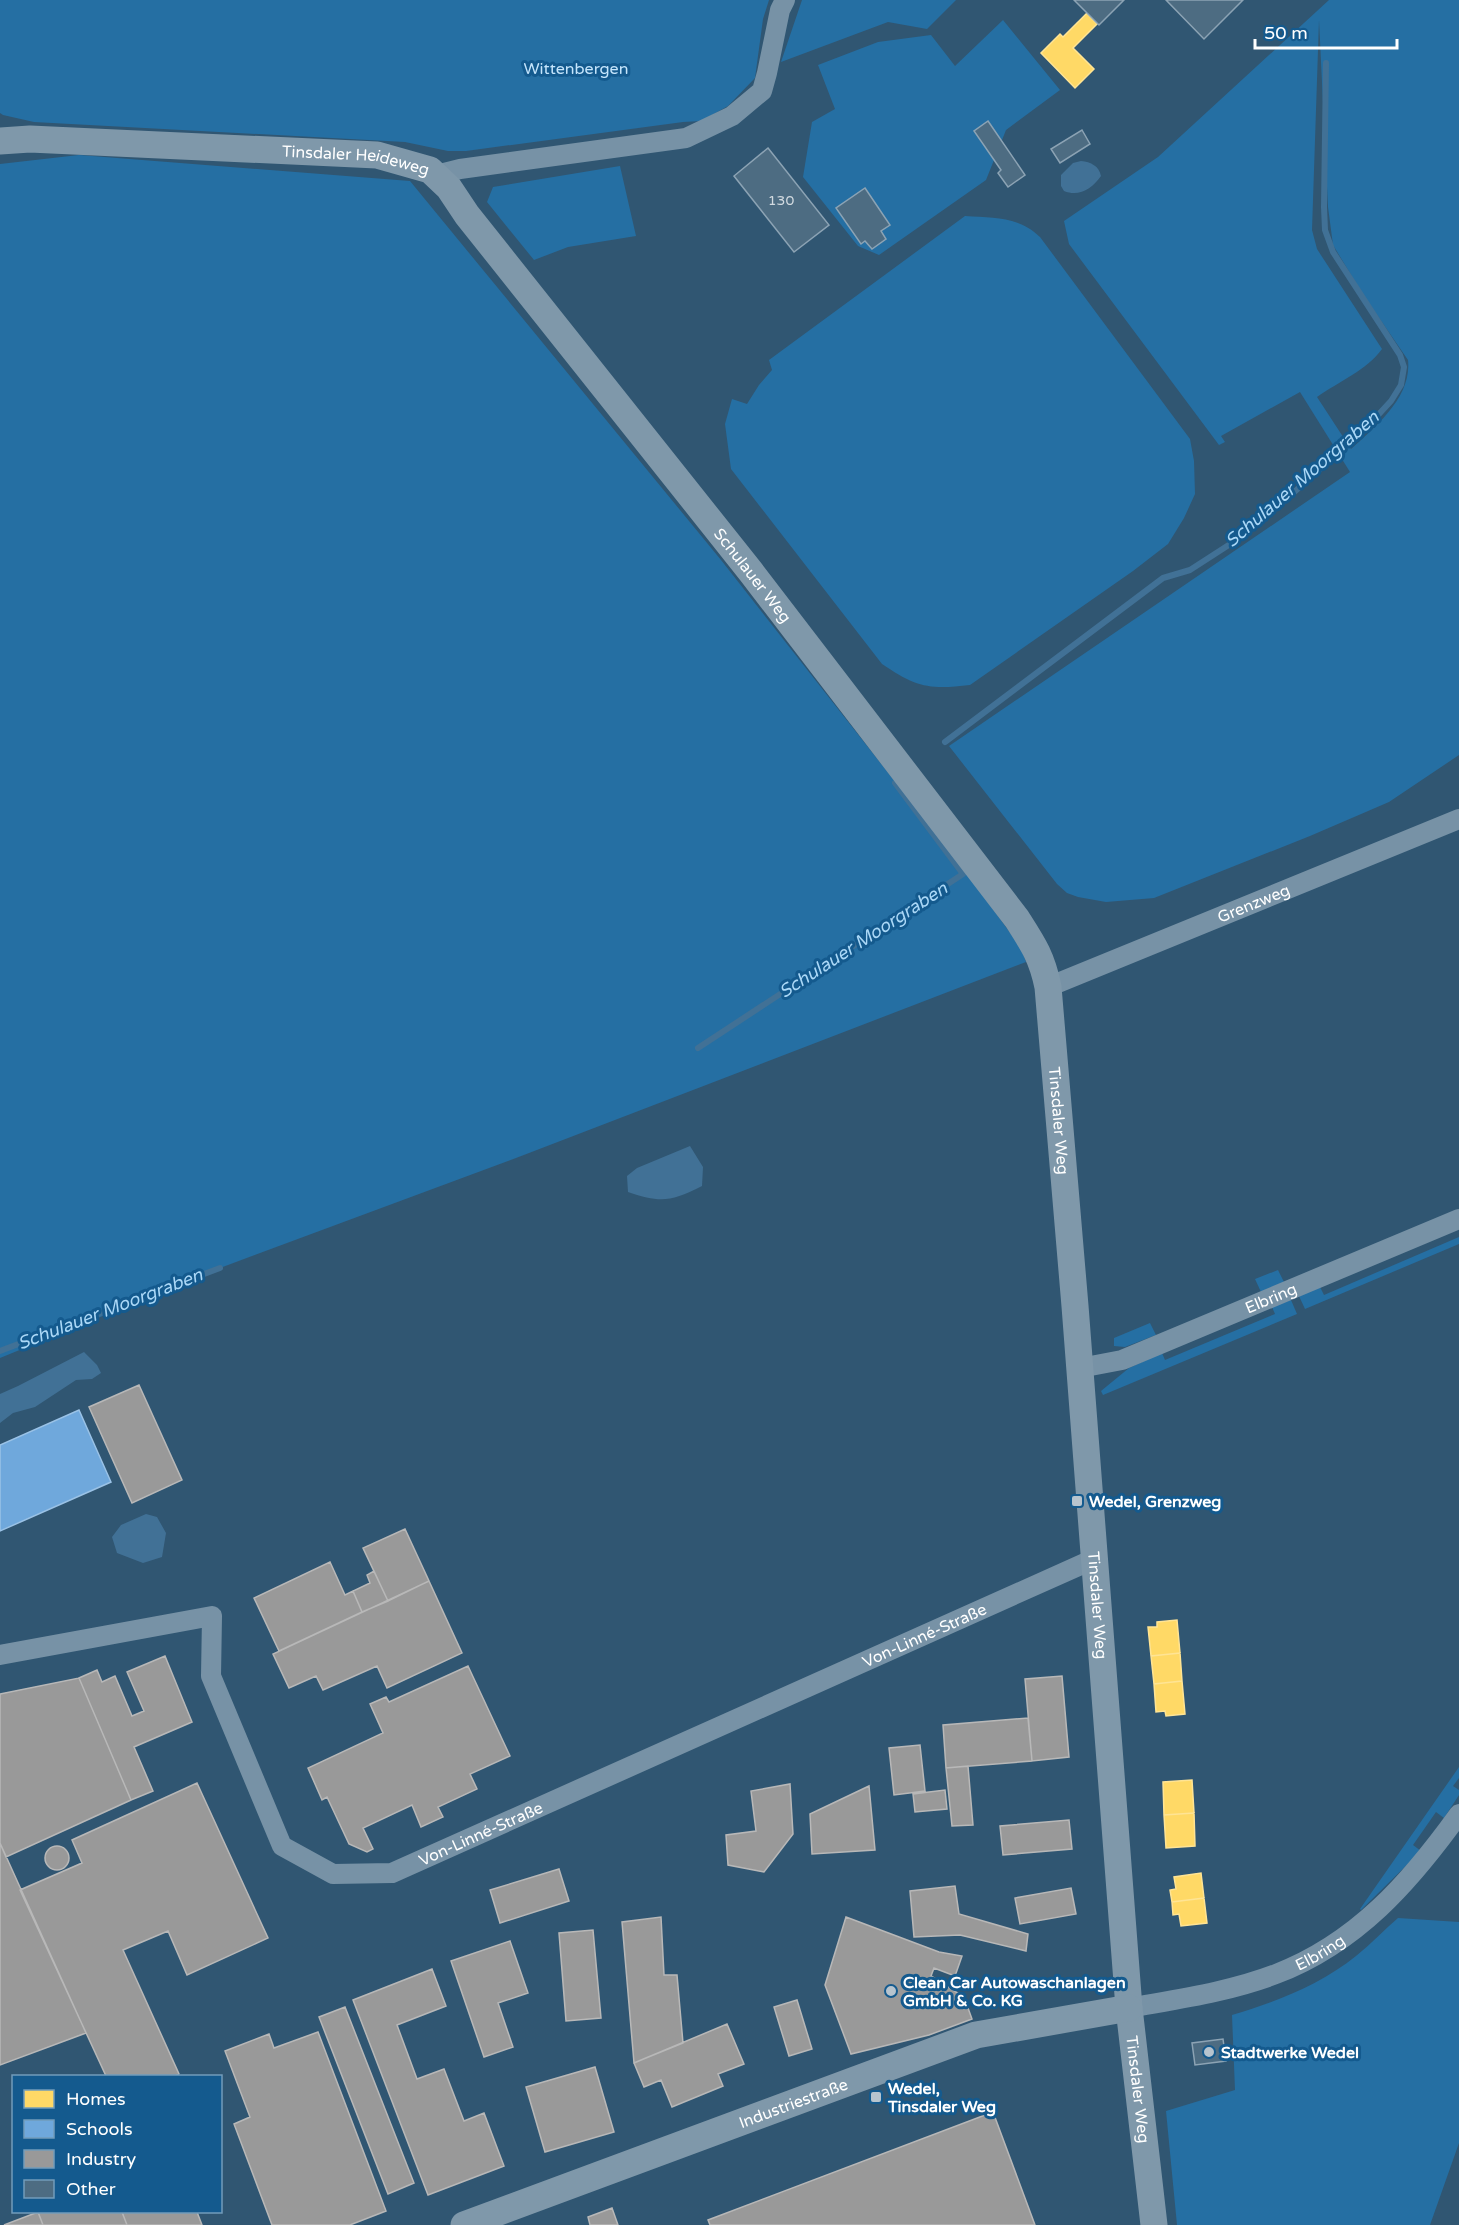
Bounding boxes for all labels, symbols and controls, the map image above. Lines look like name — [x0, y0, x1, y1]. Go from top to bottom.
scale bar — [1255, 12, 1398, 50]
text: 50 m — [1264, 22, 1308, 44]
park label: Wittenbergen — [524, 59, 628, 79]
street label: Tinsdaler Heideweg — [282, 142, 432, 180]
house number: 130 — [768, 192, 794, 209]
water label: Schulauer Moorgraben — [1221, 406, 1384, 552]
street label: Schulauer Weg — [709, 524, 795, 627]
water label: Schulauer Moorgraben — [775, 877, 952, 1003]
street label: Grenzweg — [1215, 880, 1293, 928]
street label: Tinsdaler Weg — [1044, 1066, 1073, 1175]
water label: Schulauer Moorgraben — [14, 1263, 207, 1354]
street label: Elbring — [1242, 1279, 1300, 1318]
place label: Wedel, Grenzweg — [1089, 1492, 1221, 1512]
marker: Wedel, Grenzweg — [1070, 1494, 1084, 1508]
street label: Tinsdaler Weg — [1083, 1551, 1111, 1660]
street label: Von-Linné-Straße — [859, 1599, 990, 1672]
street label: Von-Linné-Straße — [416, 1798, 546, 1871]
street label: Elbring — [1292, 1931, 1349, 1975]
place label: Clean Car Autowaschanlagen GmbH & Co. KG — [903, 1973, 1126, 2011]
marker: Clean Car Autowaschanlagen GmbH & Co. KG — [884, 1984, 898, 1998]
street label: Tinsdaler Weg — [1121, 2035, 1154, 2144]
place label: Stadtwerke Wedel — [1221, 2043, 1359, 2063]
marker: Stadtwerke Wedel — [1202, 2045, 1216, 2059]
legend — [12, 2075, 222, 2213]
street label: Industriestraße — [736, 2075, 851, 2133]
place label: Wedel, Tinsdaler Weg — [887, 2079, 996, 2117]
text: Homes — [66, 2088, 126, 2110]
marker: Wedel, Tinsdaler Weg — [869, 2090, 883, 2104]
text: Schools — [66, 2118, 133, 2140]
text: Industry — [66, 2148, 137, 2170]
text: Other — [66, 2178, 116, 2200]

